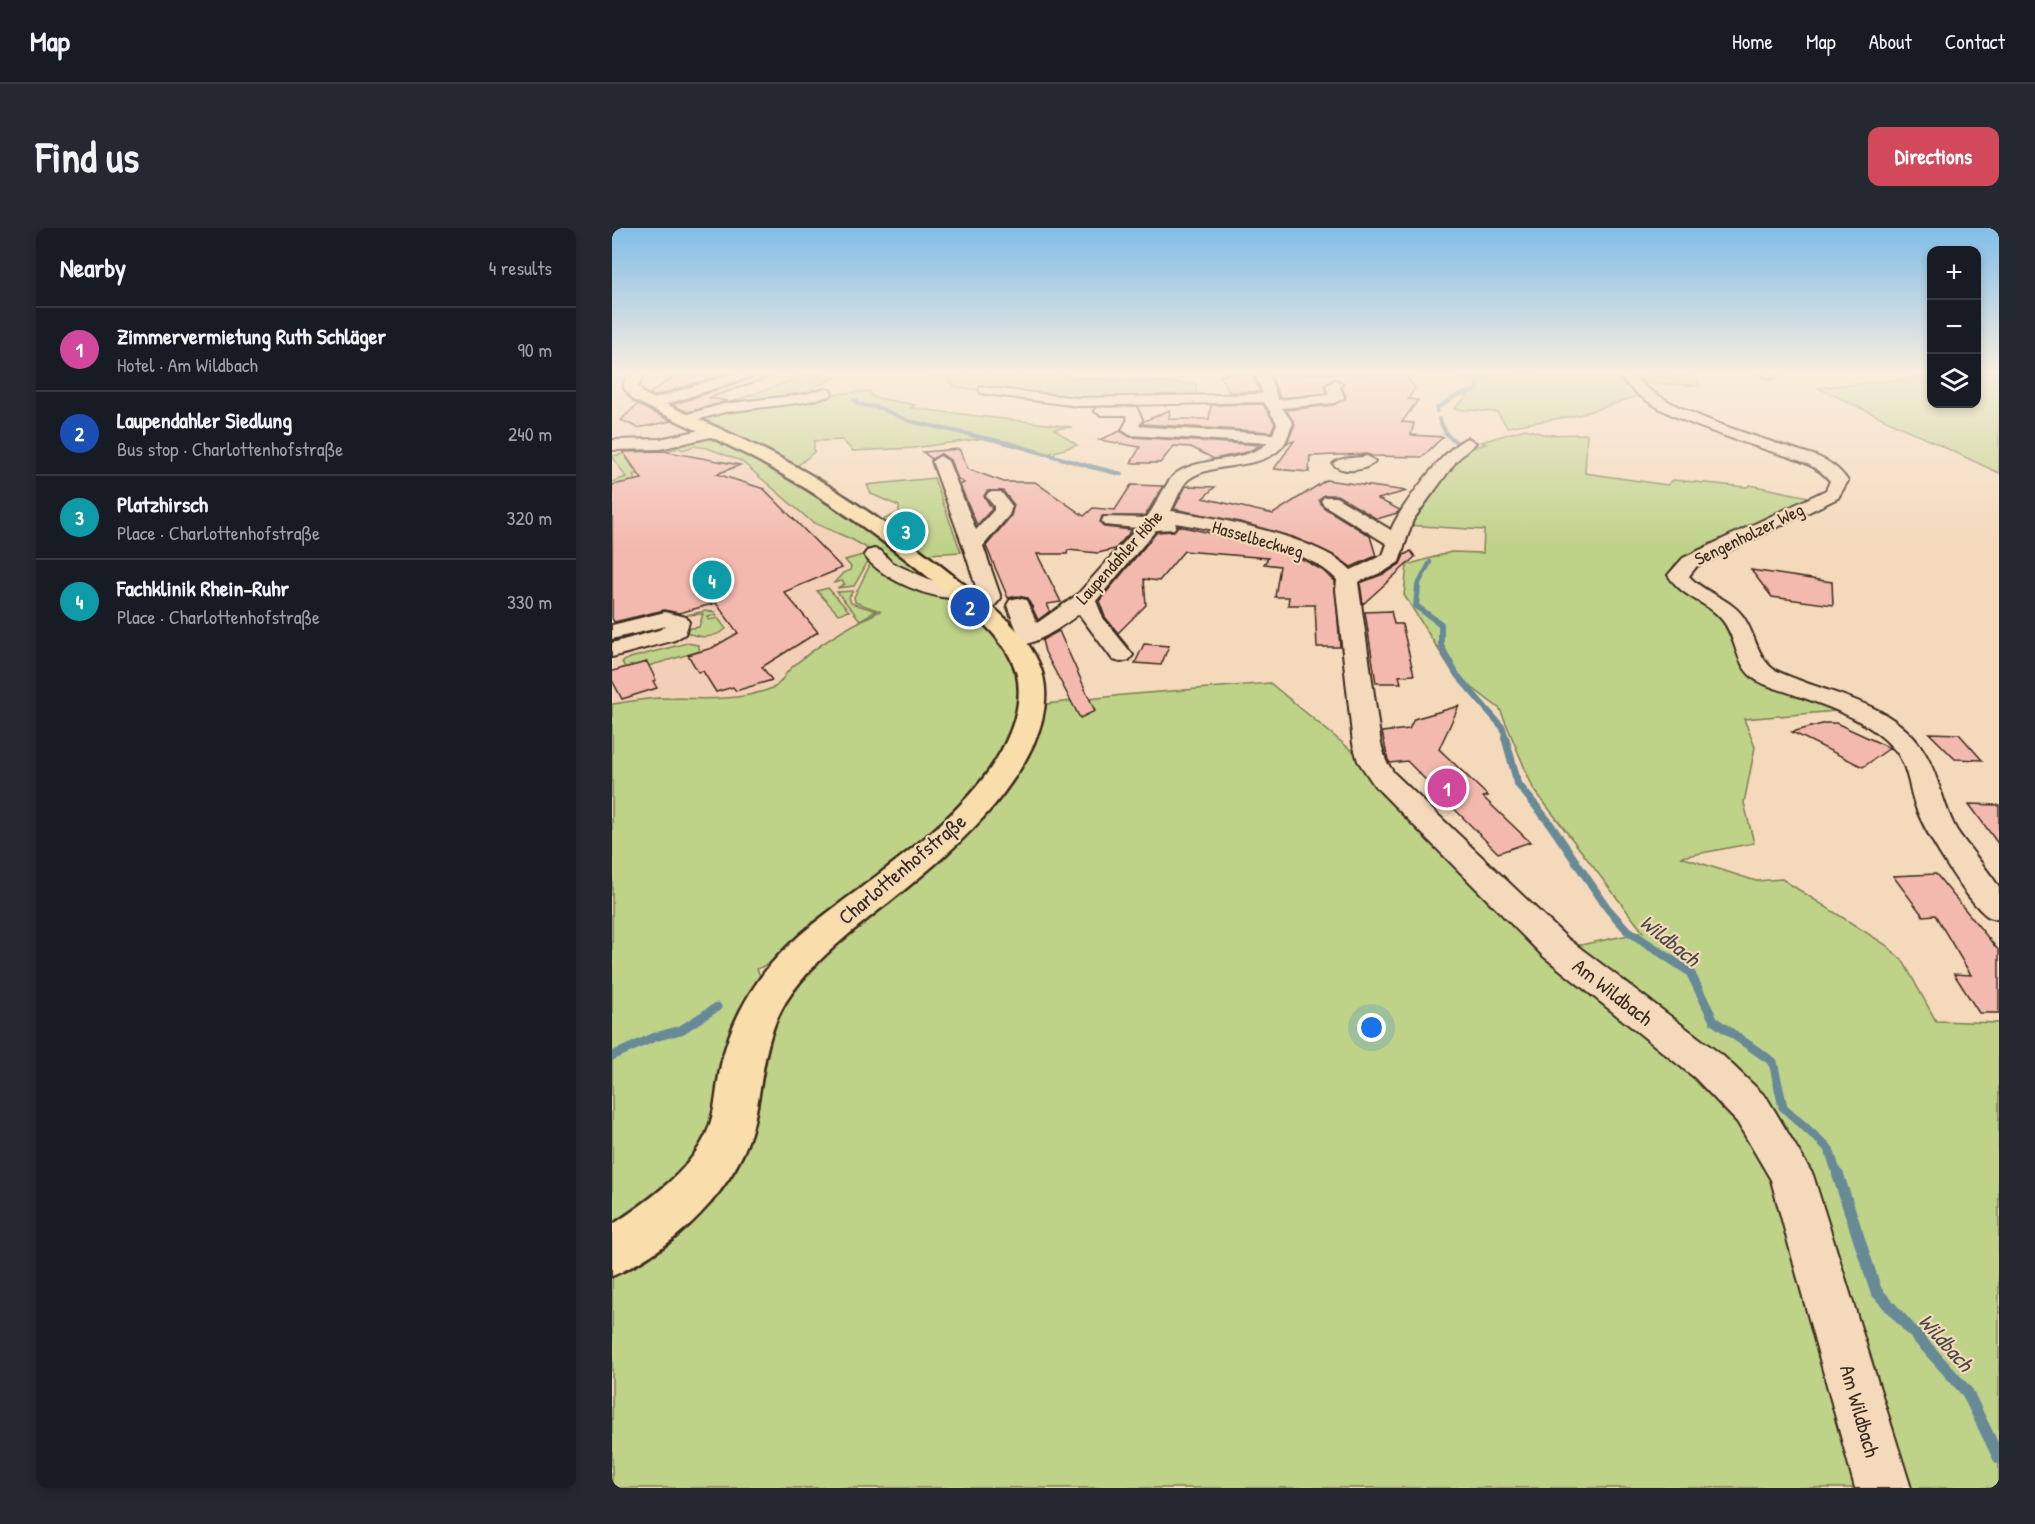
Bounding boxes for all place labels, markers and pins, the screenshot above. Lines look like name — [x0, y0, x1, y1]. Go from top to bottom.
pin: 3 — [886, 508, 926, 554]
pin: 4 — [692, 558, 732, 602]
pin: 2 — [950, 584, 990, 629]
pin: 1 — [1428, 766, 1466, 810]

